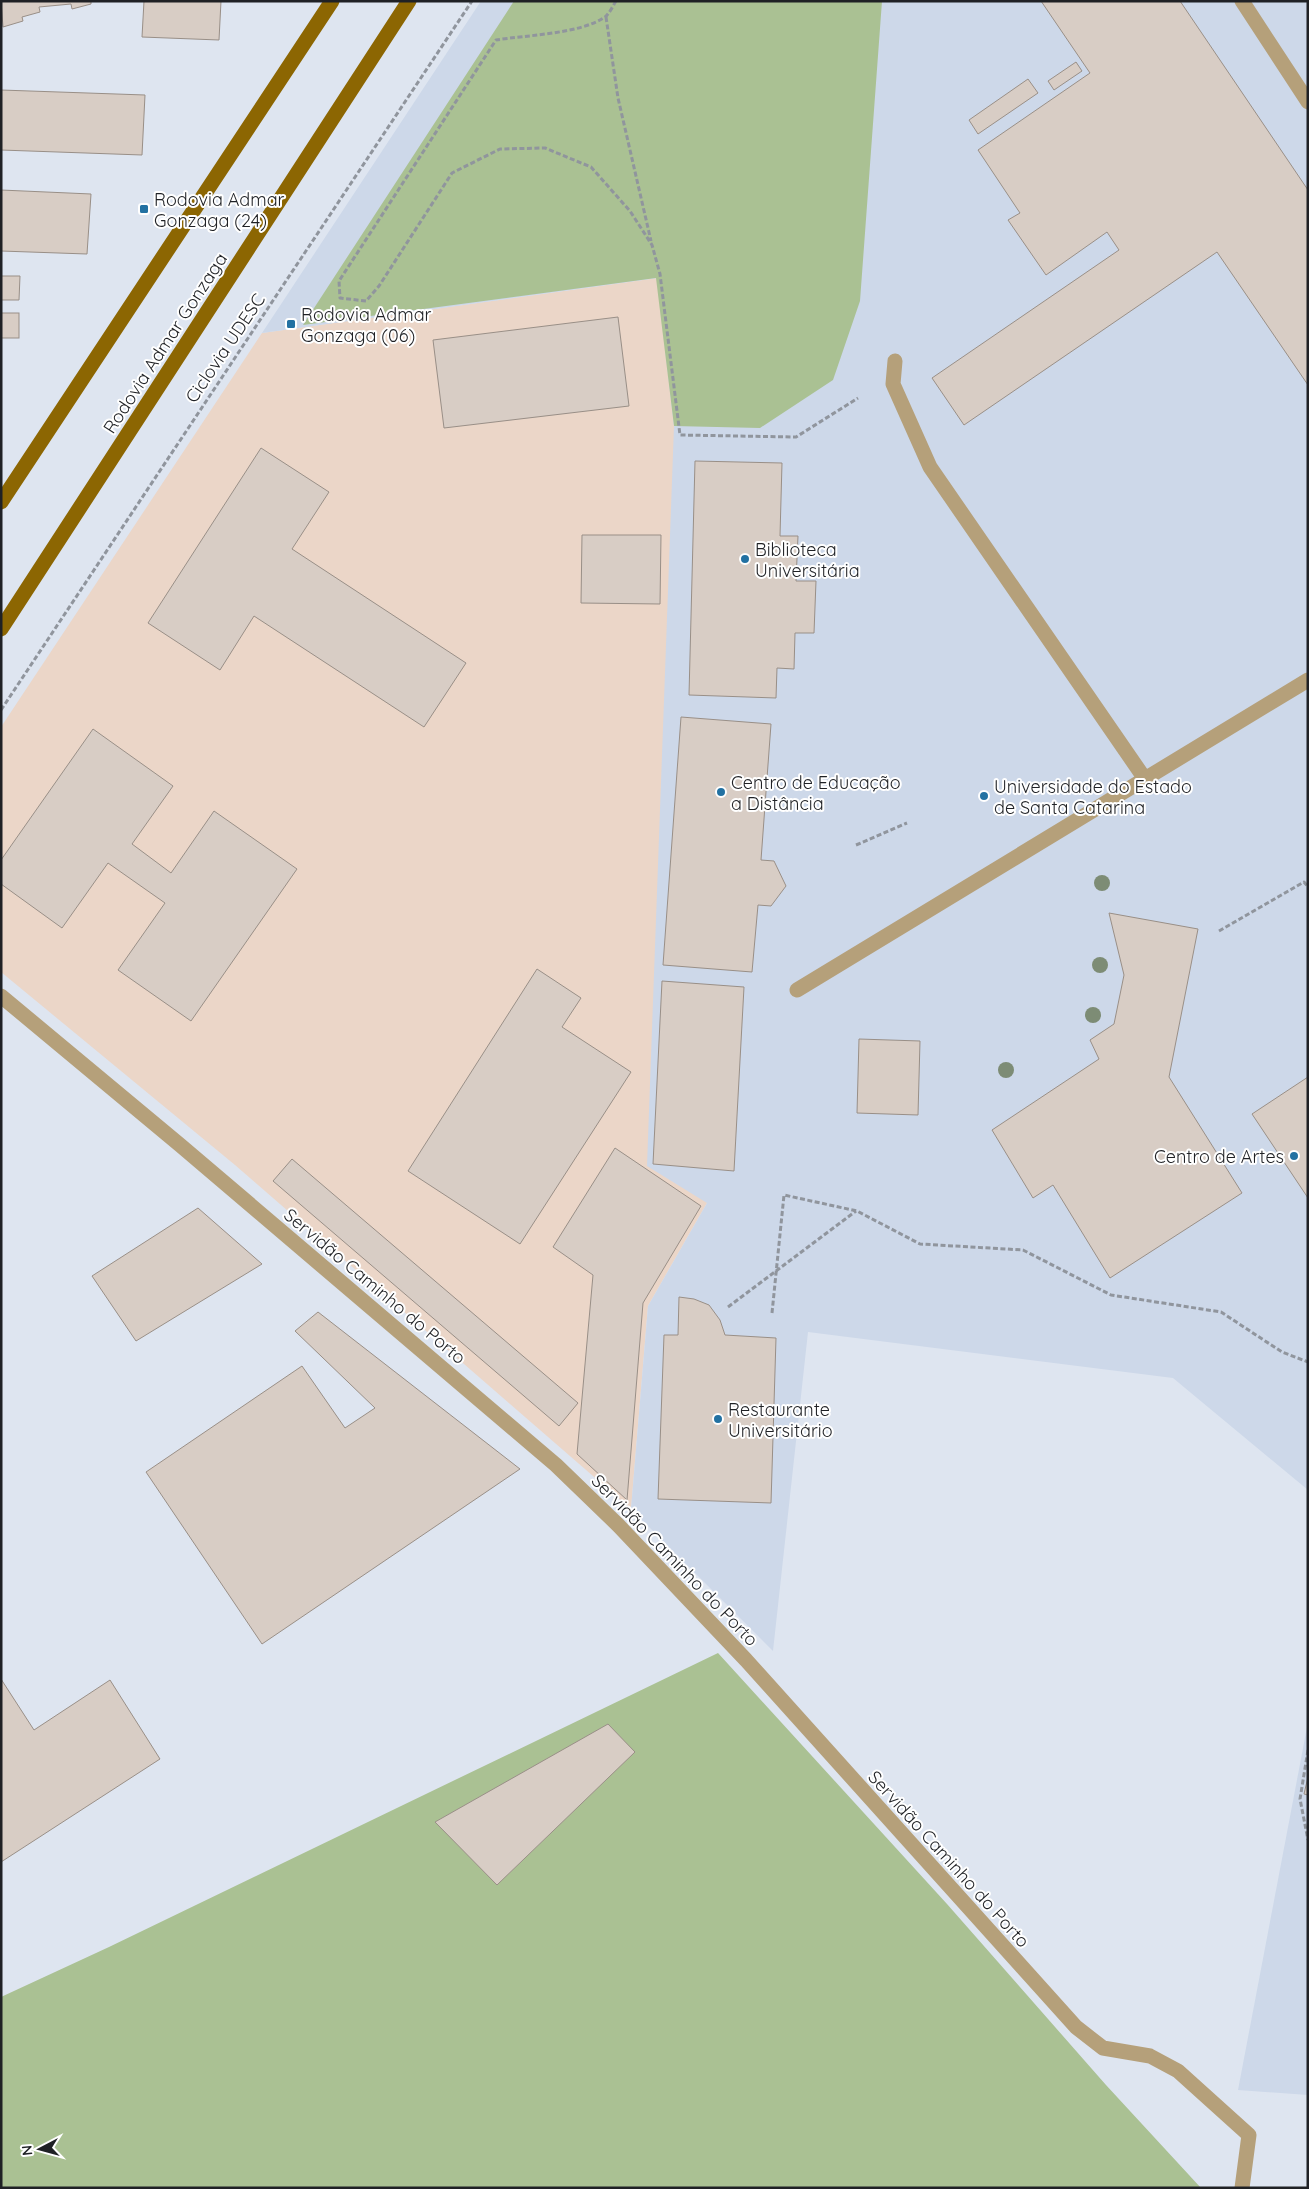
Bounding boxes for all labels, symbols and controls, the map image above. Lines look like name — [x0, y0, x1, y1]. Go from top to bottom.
place label: Rodovia Admar Gonzaga (24) — [154, 188, 285, 232]
marker: Rodovia Admar Gonzaga (24) — [138, 203, 150, 215]
street label: Rodovia Admar Gonzaga — [98, 248, 232, 438]
street label: Ciclovia UDESC — [180, 289, 270, 407]
place label: Rodovia Admar Gonzaga (06) — [301, 303, 432, 347]
marker: Rodovia Admar Gonzaga (06) — [285, 318, 297, 330]
place label: Biblioteca Universitária — [755, 538, 860, 582]
marker: Biblioteca Universitária — [739, 553, 751, 565]
place label: Centro de Educação a Distância — [731, 771, 901, 815]
place label: Universidade do Estado de Santa Catarina — [994, 775, 1192, 819]
marker: Centro de Educação a Distância — [715, 786, 727, 798]
marker: Universidade do Estado de Santa Catarina — [978, 790, 990, 802]
place label: Centro de Artes — [1154, 1145, 1284, 1168]
marker: Centro de Artes — [1288, 1150, 1300, 1162]
street label: Servidão Caminho do Porto — [279, 1203, 471, 1369]
place label: Restaurante Universitário — [728, 1398, 833, 1442]
marker: Restaurante Universitário — [712, 1413, 724, 1425]
street label: Servidão Caminho do Porto — [587, 1469, 763, 1651]
street label: Servidão Caminho do Porto — [863, 1766, 1035, 1952]
north arrow — [15, 2124, 65, 2174]
text: N — [18, 2144, 37, 2156]

